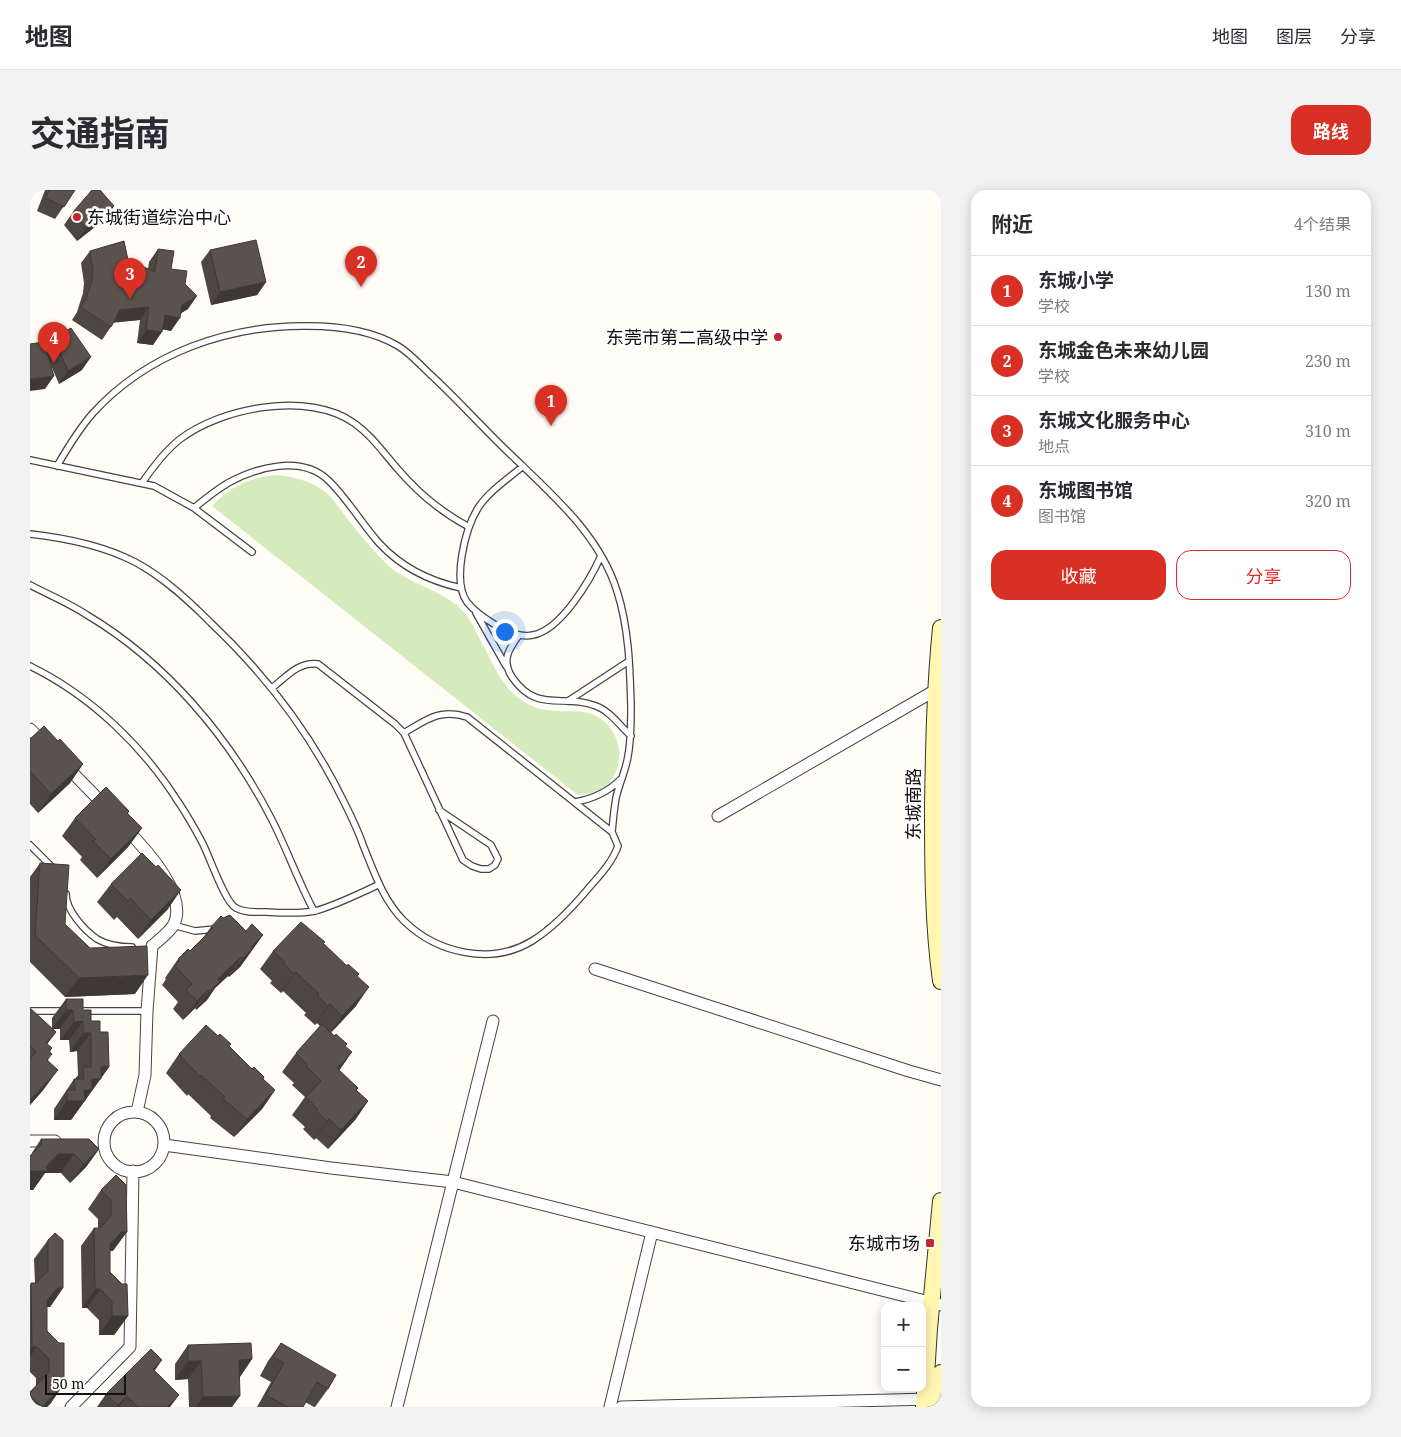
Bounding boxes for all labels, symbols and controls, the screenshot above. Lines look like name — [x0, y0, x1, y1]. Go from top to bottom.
text: 地图 — [25, 19, 73, 52]
text: 地图 — [1212, 24, 1248, 48]
text: 图层 — [1276, 24, 1312, 48]
text: 分享 — [1340, 24, 1376, 48]
button: 路线 — [1291, 105, 1371, 155]
text: 交通指南 — [30, 109, 170, 156]
place label: 东城街道综治中心 — [87, 205, 231, 229]
text: 附近 — [991, 210, 1033, 238]
marker: 东城街道综治中心 — [71, 211, 83, 223]
text: 4个结果 — [1294, 213, 1351, 235]
pin: 2 — [345, 246, 377, 287]
pin: 3 — [114, 258, 146, 299]
text: 东城小学 — [1038, 267, 1114, 293]
text: 1 — [1002, 280, 1012, 302]
text: 130 m — [1305, 280, 1351, 302]
text: 学校 — [1038, 295, 1070, 317]
pin: 4 — [38, 322, 70, 363]
place label: 东莞市第二高级中学 — [606, 325, 768, 349]
marker: 东莞市第二高级中学 — [772, 331, 784, 343]
text: 东城金色未来幼儿园 — [1038, 337, 1209, 363]
text: 2 — [1002, 350, 1012, 372]
text: 230 m — [1305, 350, 1351, 372]
text: 学校 — [1038, 365, 1070, 387]
pin: 1 — [535, 385, 567, 426]
text: 东城文化服务中心 — [1038, 407, 1190, 433]
text: 3 — [1002, 420, 1012, 442]
text: 310 m — [1305, 420, 1351, 442]
text: 地点 — [1038, 435, 1070, 457]
text: 东城图书馆 — [1038, 477, 1133, 503]
text: 4 — [1002, 490, 1012, 512]
text: 320 m — [1305, 490, 1351, 512]
text: 图书馆 — [1038, 505, 1086, 527]
button: 收藏 — [991, 550, 1166, 600]
button: 分享 — [1176, 550, 1351, 600]
your location — [492, 619, 518, 645]
street label: 东城南路 — [901, 768, 925, 840]
place label: 东城市场 — [848, 1231, 920, 1255]
marker: 东城市场 — [924, 1237, 936, 1249]
map controls — [881, 1302, 926, 1392]
button: + — [881, 1302, 926, 1347]
button: − — [881, 1347, 926, 1392]
scale bar — [45, 1372, 126, 1395]
text: 50 m — [52, 1374, 85, 1393]

